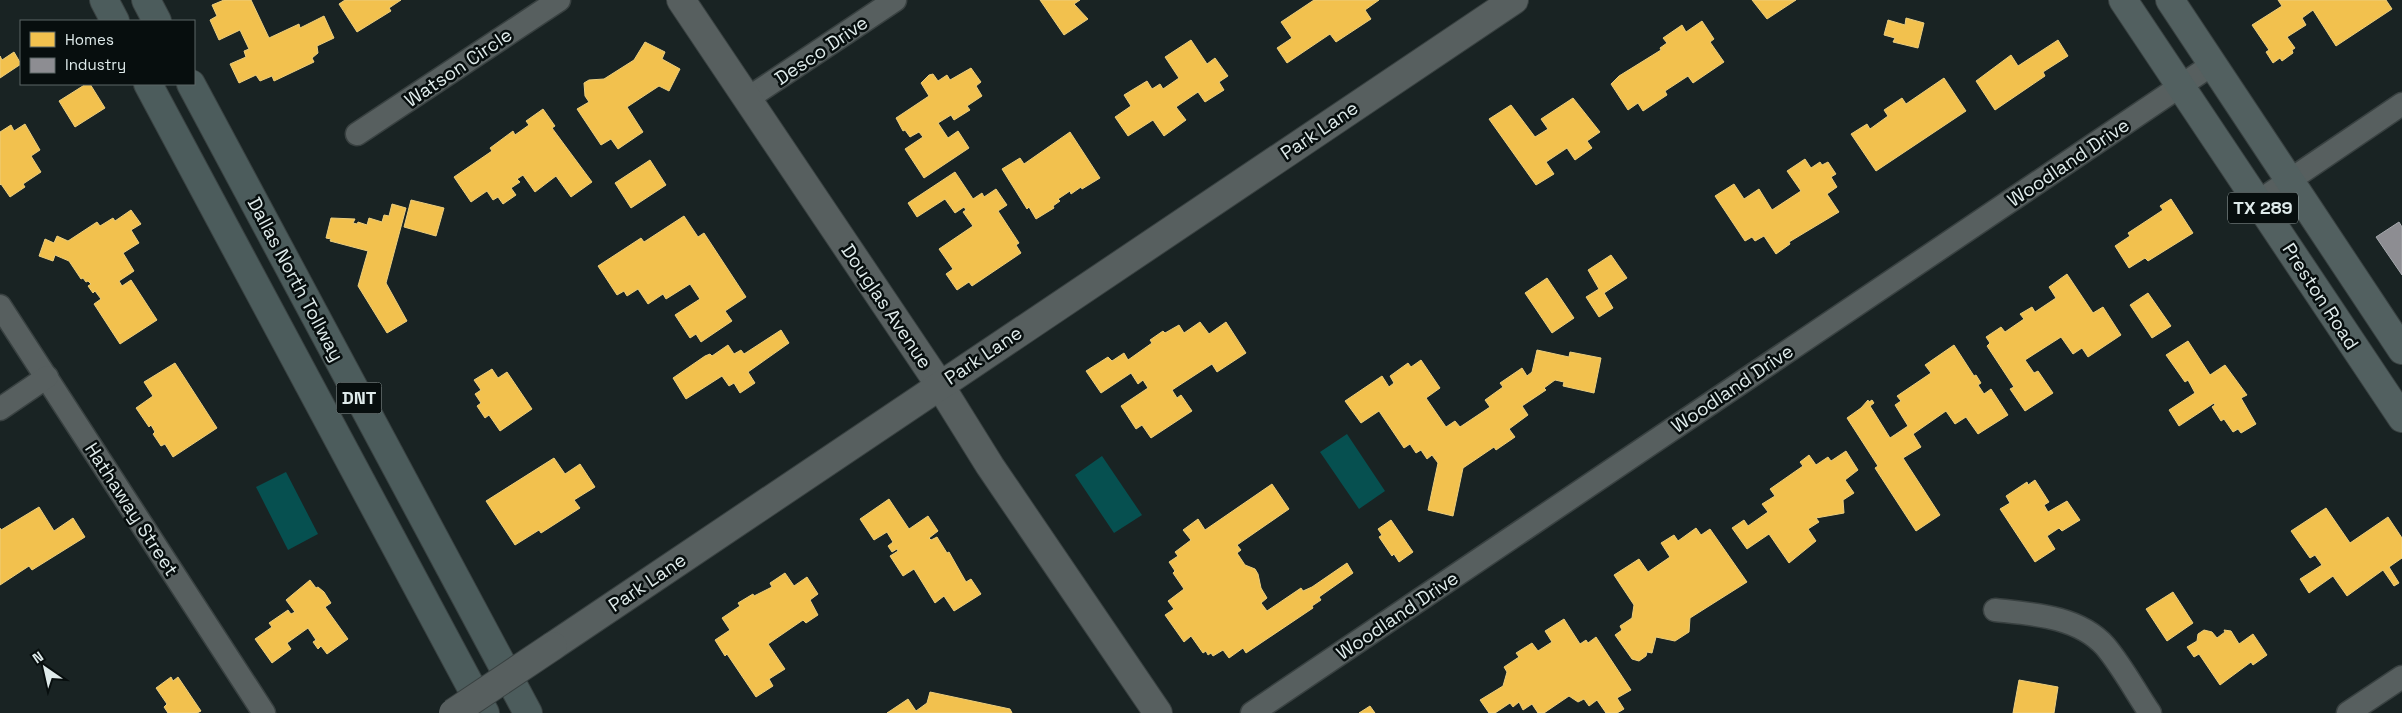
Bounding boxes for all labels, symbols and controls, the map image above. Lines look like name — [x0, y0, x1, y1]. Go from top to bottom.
street label: Desco Drive — [770, 10, 873, 91]
legend — [20, 20, 195, 85]
street label: Watson Circle — [400, 22, 517, 113]
text: Homes — [65, 30, 114, 49]
text: Industry — [65, 55, 126, 74]
street label: Park Lane — [1276, 95, 1363, 166]
street label: Woodland Drive — [2002, 112, 2134, 212]
road number: TX 289 — [2228, 192, 2298, 224]
street label: Dallas North Tollway — [242, 193, 349, 366]
street label: Preston Road — [2277, 238, 2364, 354]
street label: Douglas Avenue — [836, 239, 938, 374]
street label: Park Lane — [940, 320, 1027, 391]
street label: Woodland Drive — [1666, 338, 1798, 438]
road number: DNT — [336, 382, 382, 413]
street label: Hathaway Street — [79, 438, 184, 581]
street label: Park Lane — [604, 547, 691, 618]
street label: Woodland Drive — [1331, 565, 1463, 665]
north arrow — [20, 643, 70, 693]
text: N — [29, 647, 47, 667]

